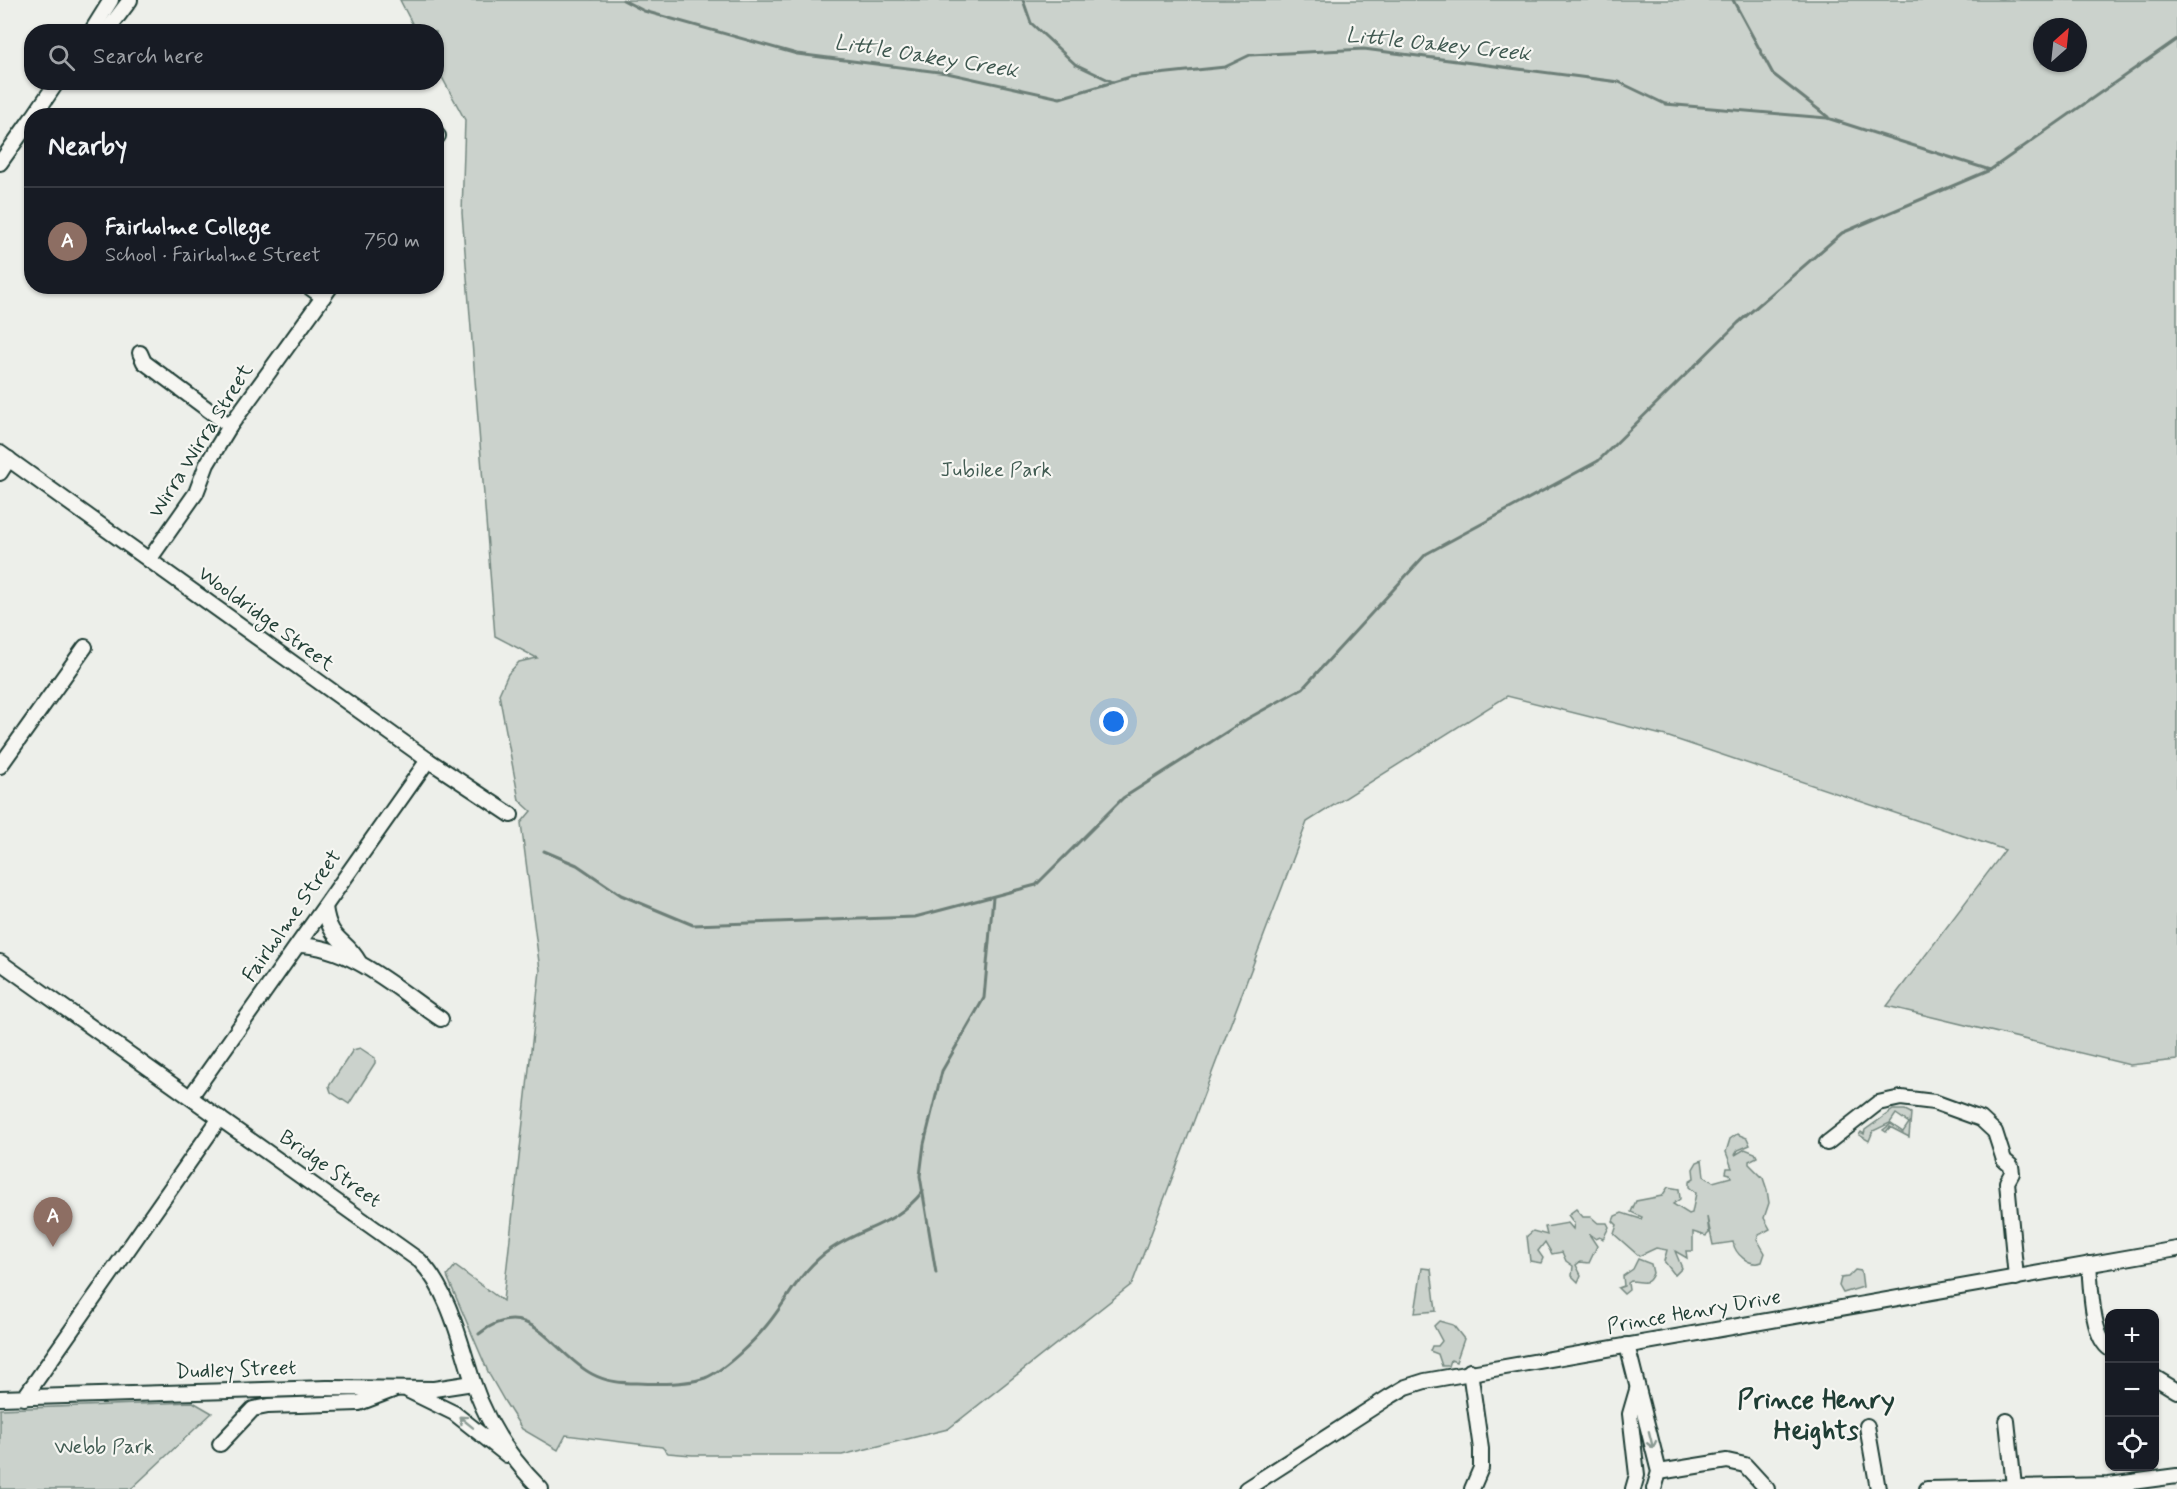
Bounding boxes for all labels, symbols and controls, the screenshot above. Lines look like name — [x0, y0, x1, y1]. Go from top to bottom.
north arrow — [2033, 18, 2087, 72]
water label: Little Oakey Creek — [1344, 21, 1533, 69]
search box — [24, 24, 444, 90]
water label: Little Oakey Creek — [832, 29, 1021, 86]
icon: search — [45, 41, 78, 74]
text: Search here — [93, 43, 204, 71]
text: Nearby — [48, 130, 127, 164]
text: Fairholme College — [105, 214, 271, 242]
text: A — [61, 228, 74, 255]
text: 750 m — [364, 228, 420, 255]
text: School · Fairholme Street — [105, 242, 321, 269]
street label: Wirra Wirra Street — [142, 358, 260, 523]
park label: Jubilee Park — [940, 456, 1052, 484]
street label: Wooldridge Street — [191, 560, 341, 679]
your location — [1099, 707, 1128, 736]
street label: Fairholme Street — [236, 844, 348, 988]
street label: Bridge Street — [273, 1124, 387, 1215]
pin: A — [34, 1198, 72, 1247]
street label: Prince Henry Drive — [1605, 1283, 1783, 1341]
map controls — [2105, 1309, 2159, 1471]
button: + — [2105, 1309, 2159, 1363]
street label: Dudley Street — [175, 1354, 297, 1386]
button: − — [2105, 1363, 2159, 1417]
district label: Prince Henry Heights — [1737, 1383, 1895, 1450]
one-way arrow — [458, 1415, 474, 1428]
button: locate — [2105, 1417, 2159, 1471]
one-way arrow — [1645, 1430, 1657, 1449]
park label: Webb Park — [54, 1433, 154, 1461]

